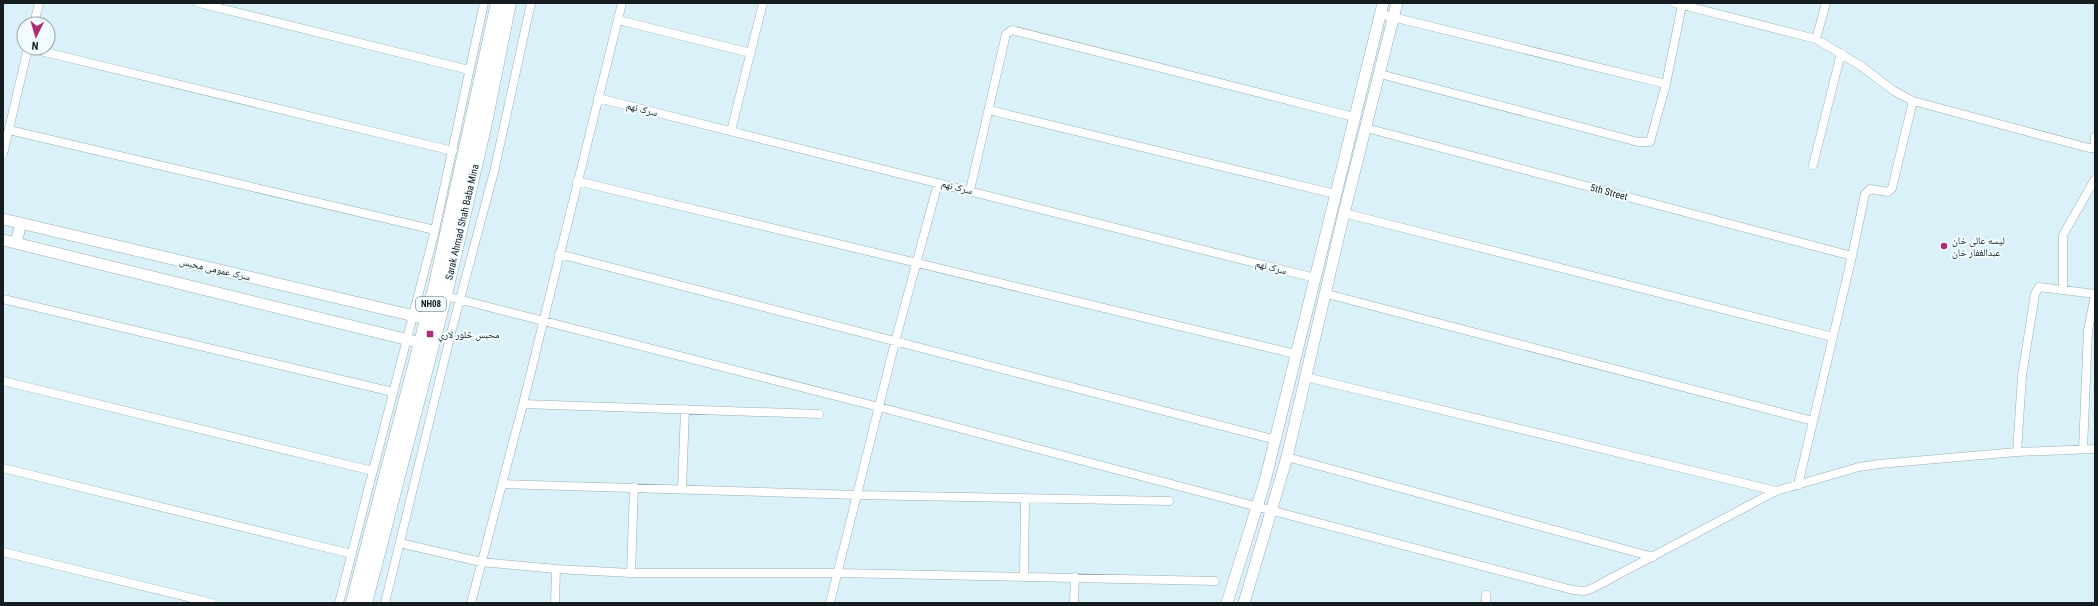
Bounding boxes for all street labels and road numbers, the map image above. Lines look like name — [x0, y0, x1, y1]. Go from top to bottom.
street label: سرک نهم — [625, 100, 659, 120]
street label: Sarak Ahmad Shah Baba Mina — [443, 163, 481, 281]
street label: سرک نهم — [940, 178, 974, 198]
street label: 5th Street — [1589, 182, 1629, 202]
street label: سرک عمومی محبس — [178, 256, 252, 284]
street label: سرک نهم — [1254, 258, 1288, 278]
road number: NH08 — [416, 297, 446, 311]

